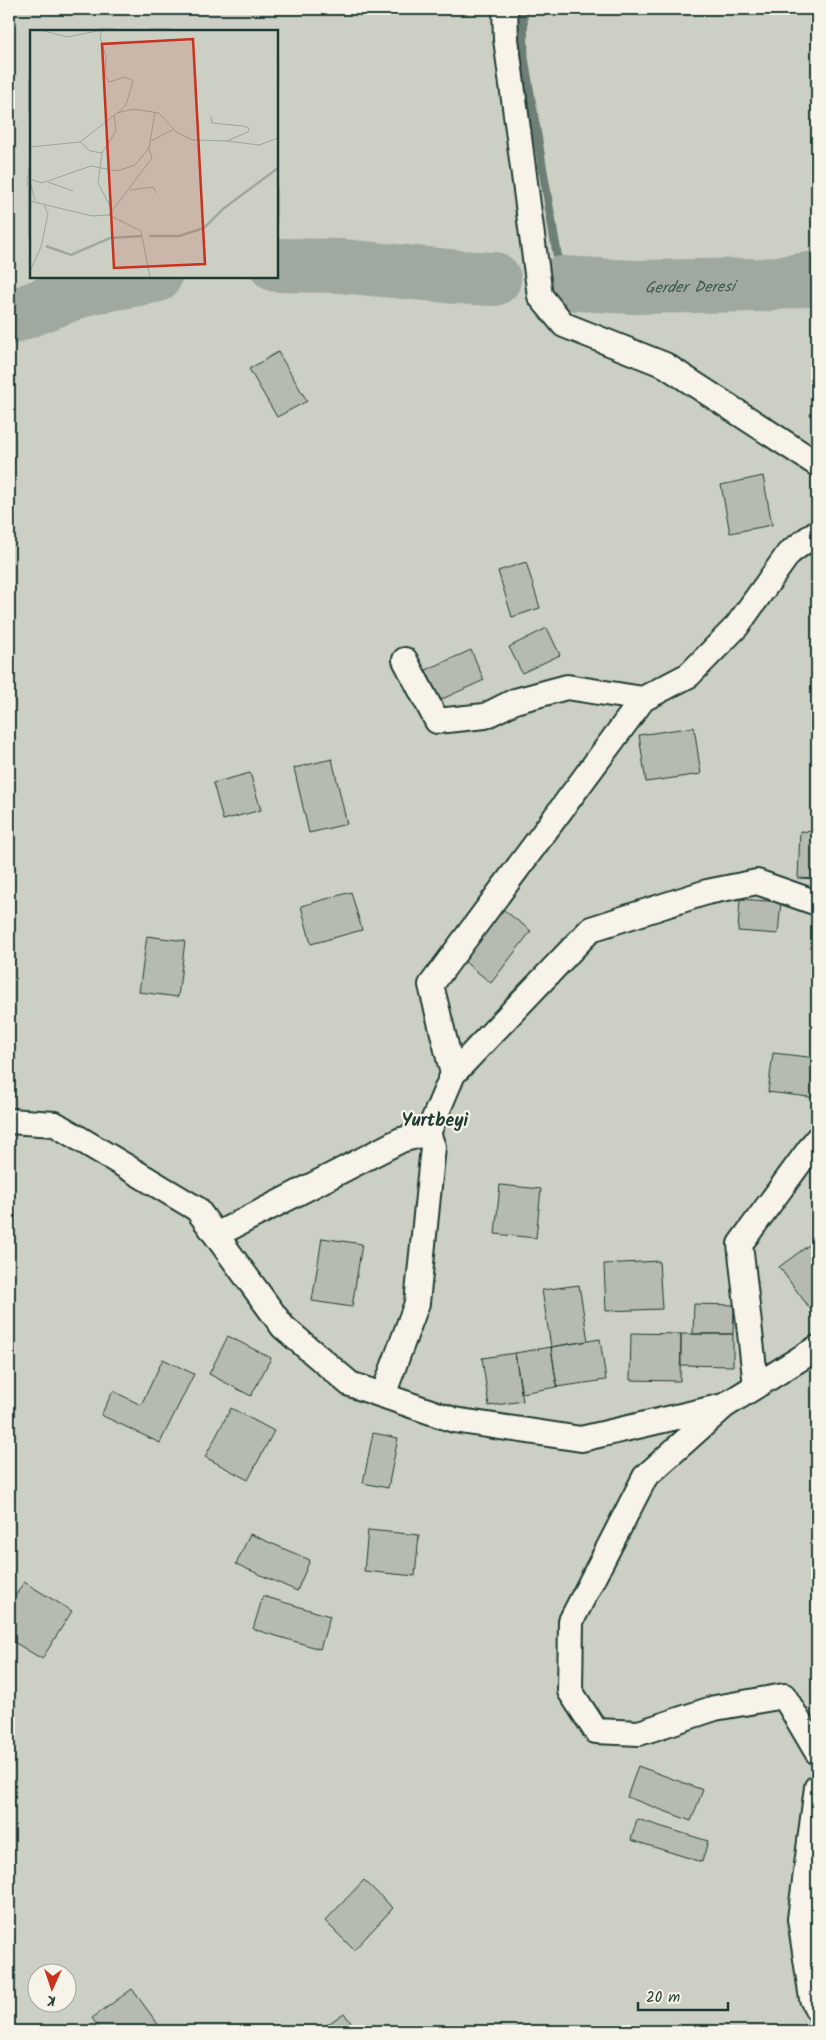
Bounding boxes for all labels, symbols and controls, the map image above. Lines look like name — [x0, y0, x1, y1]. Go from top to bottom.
inset map — [30, 30, 278, 278]
water label: Gerder Deresi — [645, 274, 738, 301]
district label: Yurtbeyi — [402, 1107, 469, 1136]
north arrow — [28, 1962, 78, 2012]
scale bar — [638, 1980, 728, 2012]
text: 20 m — [646, 1986, 680, 2010]
text: K — [46, 1989, 56, 2011]

